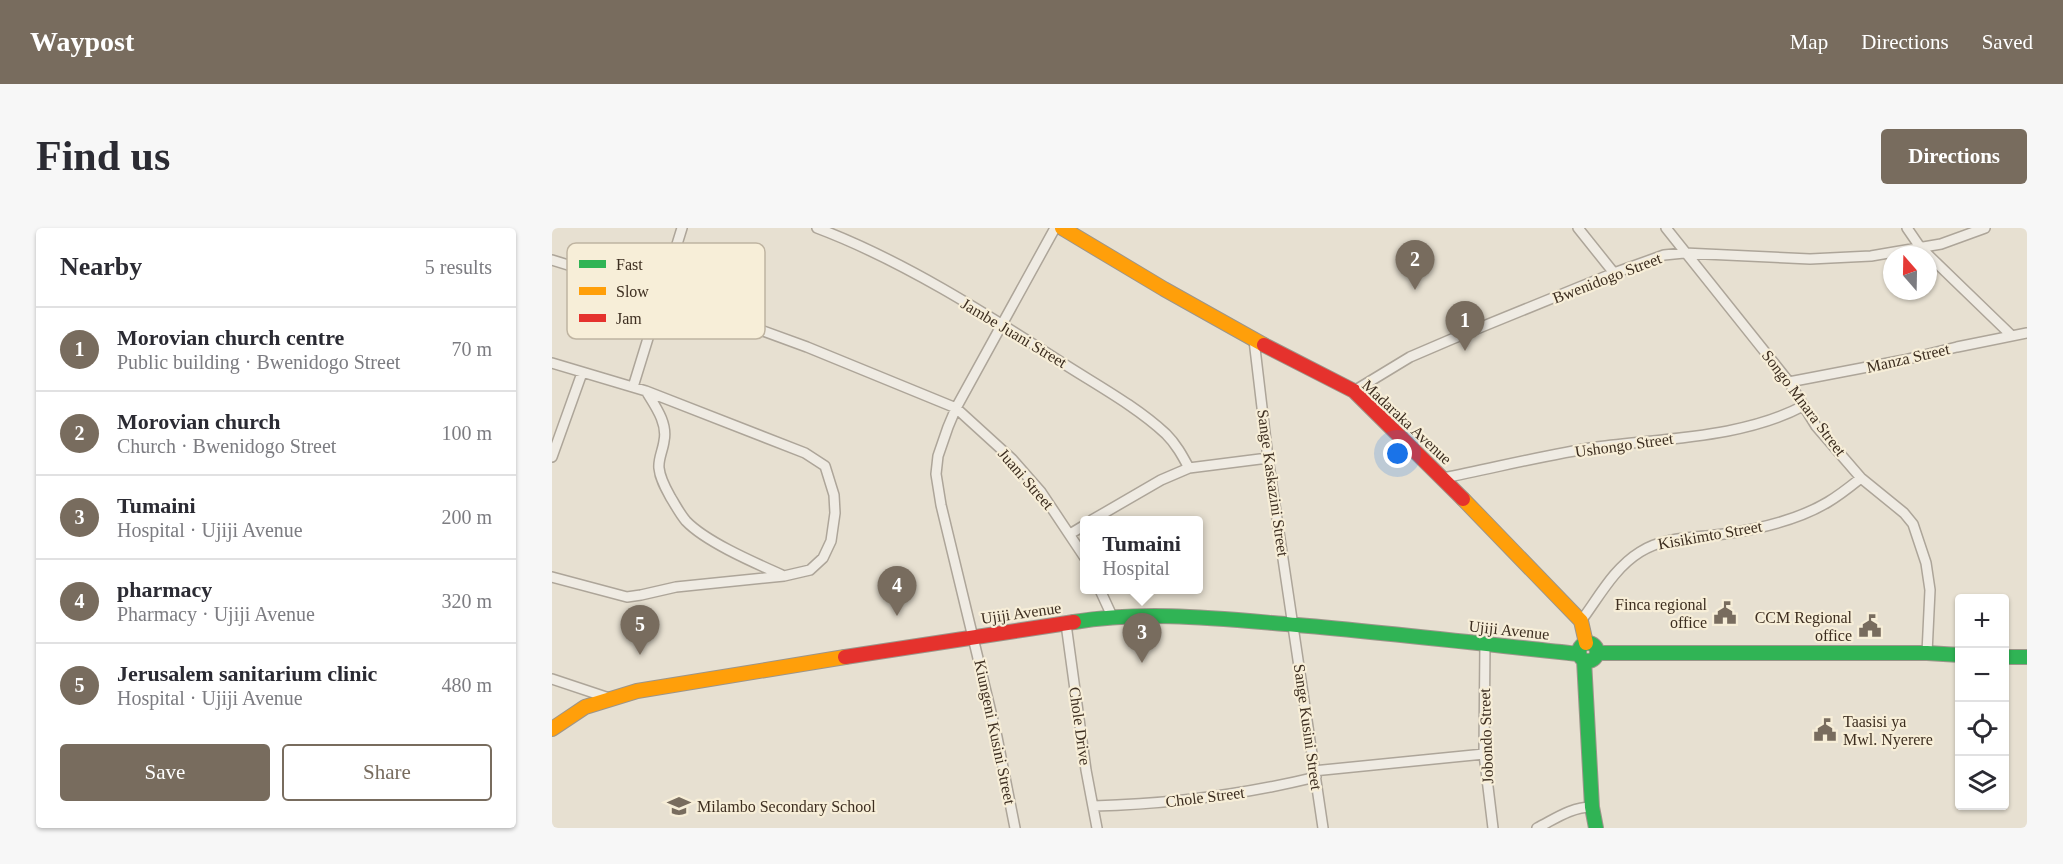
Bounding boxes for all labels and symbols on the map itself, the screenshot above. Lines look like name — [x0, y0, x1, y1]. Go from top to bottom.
pin: 2 — [1396, 241, 1434, 290]
legend — [567, 243, 765, 339]
north arrow — [1883, 246, 1937, 300]
street label: Bwenidogo Street — [1550, 249, 1665, 307]
text: Fast — [616, 256, 643, 273]
text: Slow — [616, 283, 649, 300]
street label: Jambe Juani Street — [958, 295, 1070, 371]
pin: 1 — [1446, 302, 1484, 351]
text: Jam — [616, 310, 642, 327]
street label: Manza Street — [1865, 340, 1952, 376]
street label: Songo Mnara Street — [1758, 347, 1850, 460]
street label: Madaraka Avenue — [1359, 376, 1455, 468]
street label: Sange Kaskazini Street — [1253, 408, 1292, 558]
street label: Ushongo Street — [1574, 430, 1675, 461]
your location — [1383, 439, 1412, 468]
street label: Juani Street — [995, 445, 1057, 513]
street label: Kisikimto Street — [1657, 517, 1764, 553]
pin: 4 — [878, 566, 916, 616]
place label: Finca regional office — [1615, 596, 1708, 631]
street label: Ujiji Avenue — [980, 599, 1062, 628]
public building icon: Finca regional office — [1712, 600, 1738, 626]
pin: 5 — [620, 606, 659, 655]
place label: CCM Regional office — [1755, 609, 1853, 644]
public building icon: CCM Regional office — [1857, 613, 1883, 639]
pin: 3 — [1122, 614, 1162, 663]
street label: Ujiji Avenue — [1468, 617, 1550, 644]
street label: Kiungeni Kusini Street — [970, 658, 1019, 807]
street label: Sange Kusini Street — [1290, 663, 1325, 792]
street label: Chole Drive — [1066, 686, 1094, 766]
street label: Jobondo Street — [1476, 687, 1496, 784]
place label: Taasisi ya Mwl. Nyerere — [1843, 713, 1933, 749]
public building icon: Taasisi ya Mwl. Nyerere — [1812, 717, 1838, 743]
street label: Chole Street — [1164, 784, 1246, 810]
school or university icon: Milambo Secondary School — [666, 793, 692, 819]
place label: Milambo Secondary School — [697, 798, 876, 816]

